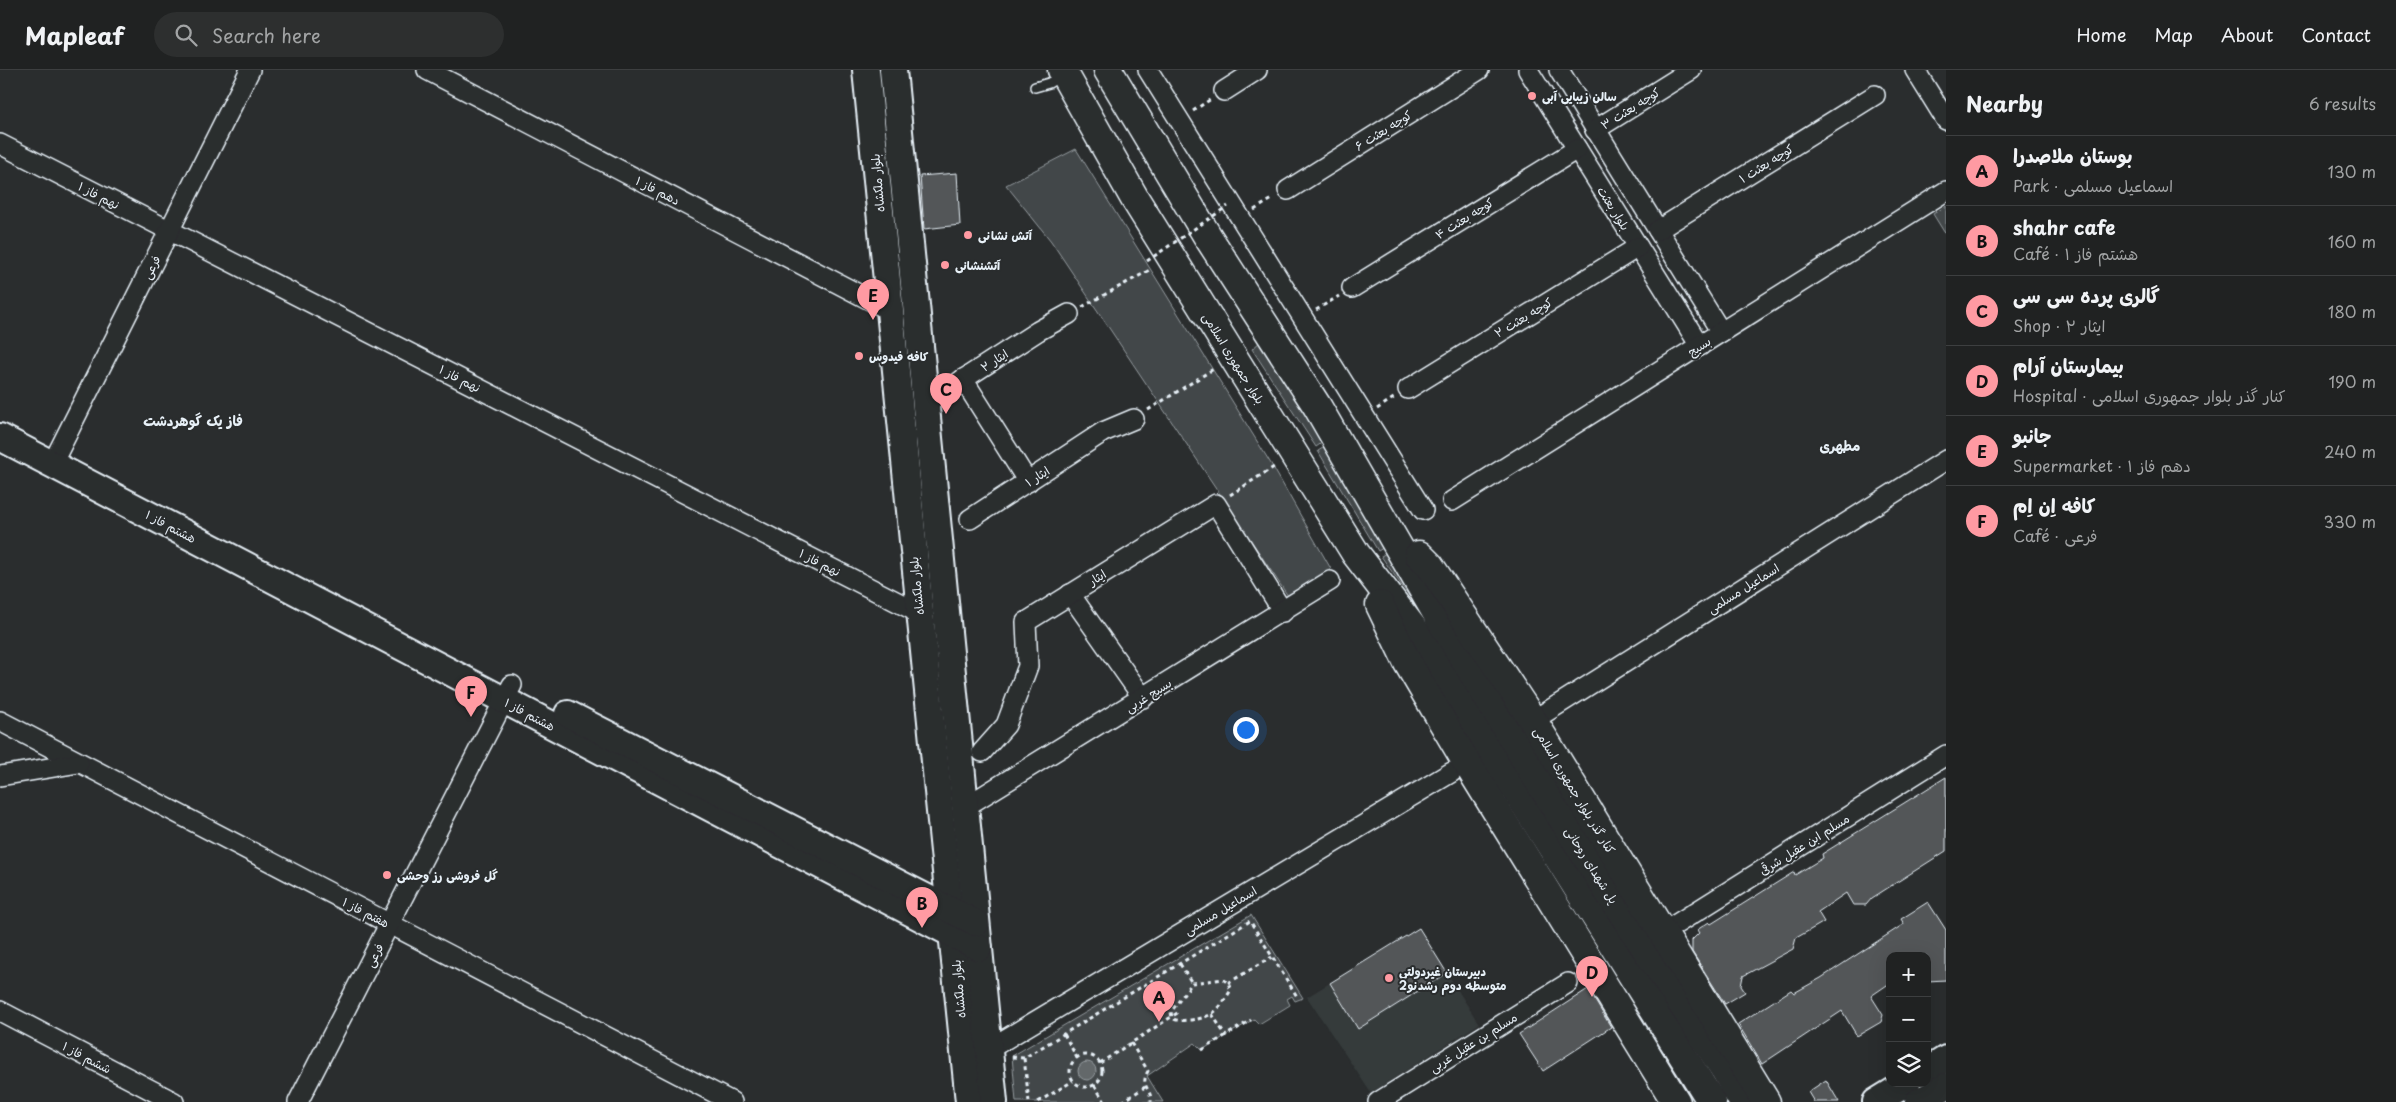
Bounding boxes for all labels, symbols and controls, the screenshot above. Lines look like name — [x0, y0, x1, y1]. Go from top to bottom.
search box — [154, 12, 504, 57]
text: Mapleaf — [25, 17, 124, 53]
icon: search — [172, 21, 200, 49]
text: Search here — [212, 21, 321, 49]
text: Home — [2076, 21, 2126, 48]
text: Map — [2154, 21, 2193, 48]
text: About — [2221, 21, 2273, 48]
text: Contact — [2301, 21, 2371, 48]
street label: کوچه بعثت ۳ — [1597, 83, 1663, 133]
place label: سالن زیبایی آبی — [1542, 87, 1617, 105]
text: Nearby — [1966, 87, 2043, 119]
marker: سالن زیبایی آبی — [1526, 90, 1538, 102]
text: 6 results — [2309, 91, 2376, 115]
street label: کوچه بعثت ۶ — [1351, 105, 1415, 155]
street label: کوچه بعثت ۱ — [1735, 139, 1797, 187]
text: بوستان ملاصدرا — [2013, 141, 2132, 169]
street label: بلوار ملکشاه — [865, 153, 889, 213]
text: A — [1976, 159, 1988, 183]
text: 130 m — [2328, 159, 2376, 183]
street label: دهم فاز ۱ — [632, 171, 683, 210]
text: Park · اسماعیل مسلمی — [2013, 173, 2173, 197]
street label: نهم فاز ۱ — [75, 177, 123, 214]
street label: بلوار بعثت — [1593, 182, 1635, 234]
street label: کوچه بعثت ۴ — [1431, 193, 1497, 243]
text: shahr cafe — [2013, 213, 2115, 241]
place label: آتش نشانی — [978, 226, 1033, 244]
marker: آتش نشانی — [962, 229, 974, 241]
text: B — [1977, 229, 1987, 253]
text: 160 m — [2328, 229, 2376, 253]
text: Café · هشتم فاز ۱ — [2013, 241, 2138, 265]
street label: فرعی — [137, 252, 165, 282]
place label: آتشنشانی — [955, 256, 1001, 274]
marker: آتشنشانی — [939, 259, 951, 271]
pin: E — [857, 279, 889, 320]
text: گالری پرده سی سی — [2013, 281, 2160, 309]
street label: کوچه بعثت ۲ — [1490, 292, 1556, 342]
text: C — [1976, 299, 1988, 323]
text: 180 m — [2328, 299, 2376, 323]
street label: بلوار جمهوری اسلامی — [1199, 309, 1269, 407]
text: Shop · ایثار ۲ — [2013, 313, 2105, 337]
street label: بسیج — [1684, 332, 1715, 361]
street label: ایثار ۲ — [977, 344, 1011, 376]
place label: كافه فيدوس — [869, 347, 929, 365]
marker: كافه فيدوس — [853, 350, 865, 362]
text: بیمارستان آرام — [2013, 351, 2124, 379]
street label: نهم فاز ۱ — [436, 360, 484, 397]
text: D — [1976, 369, 1988, 393]
text: 190 m — [2328, 369, 2376, 393]
pin: C — [930, 373, 962, 414]
text: Hospital · کنار گذر بلوار جمهوری اسلامی — [2013, 383, 2286, 407]
district label: فاز یک گوهردشت — [143, 410, 243, 431]
text: جانبو — [2013, 421, 2051, 449]
district label: مطهری — [1820, 435, 1860, 456]
text: E — [1977, 439, 1987, 463]
text: 240 m — [2324, 439, 2376, 463]
text: Supermarket · دهم فاز ۱ — [2013, 453, 2191, 477]
street label: ایثار ۱ — [1021, 461, 1053, 491]
text: کافه اِن اِم — [2013, 491, 2095, 519]
street label: هشتم فاز ۱ — [142, 505, 200, 548]
text: F — [1977, 509, 1987, 533]
text: 330 m — [2323, 509, 2376, 533]
text: Café · فرعی — [2013, 523, 2097, 547]
street label: نهم فاز ۱ — [796, 544, 844, 581]
street label: بلوار ملکشاه — [904, 556, 928, 616]
street label: اسماعیل مسلمی — [1703, 559, 1783, 617]
street label: ایثار — [1084, 565, 1109, 590]
street label: بسیج غربی — [1121, 674, 1175, 717]
pin: F — [455, 676, 487, 717]
street label: هشتم فاز ۱ — [501, 693, 559, 736]
your location — [1233, 717, 1259, 743]
street label: کنار گذر بلوار جمهوری اسلامی — [1530, 723, 1620, 857]
street label: مسلم ابن عقیل شرقی — [1755, 809, 1853, 880]
street label: پل شهدای روحانی — [1561, 823, 1623, 907]
place label: گل فروشی رز وحشی — [397, 866, 499, 884]
marker: گل فروشی رز وحشی — [381, 869, 393, 881]
street label: اسماعیل مسلمی — [1180, 881, 1260, 939]
pin: B — [906, 887, 938, 928]
street label: هفتم فاز ۱ — [339, 892, 393, 933]
street label: فرعی — [360, 940, 388, 970]
map controls — [1886, 952, 1931, 1087]
button: + — [1886, 952, 1931, 997]
pin: D — [1576, 956, 1608, 997]
street label: بلوار ملکشاه — [946, 959, 970, 1019]
place label: دبیرستان غیردولتی متوسطه دوم رشدنو2 — [1399, 962, 1507, 995]
marker: دبیرستان غیردولتی متوسطه دوم رشدنو2 — [1383, 972, 1395, 984]
pin: A — [1143, 981, 1175, 1022]
button: − — [1886, 997, 1931, 1042]
street label: مسلم بن عقیل غربی — [1426, 1008, 1521, 1077]
street label: ششم فاز ۱ — [59, 1037, 115, 1078]
button: layers — [1886, 1042, 1931, 1087]

